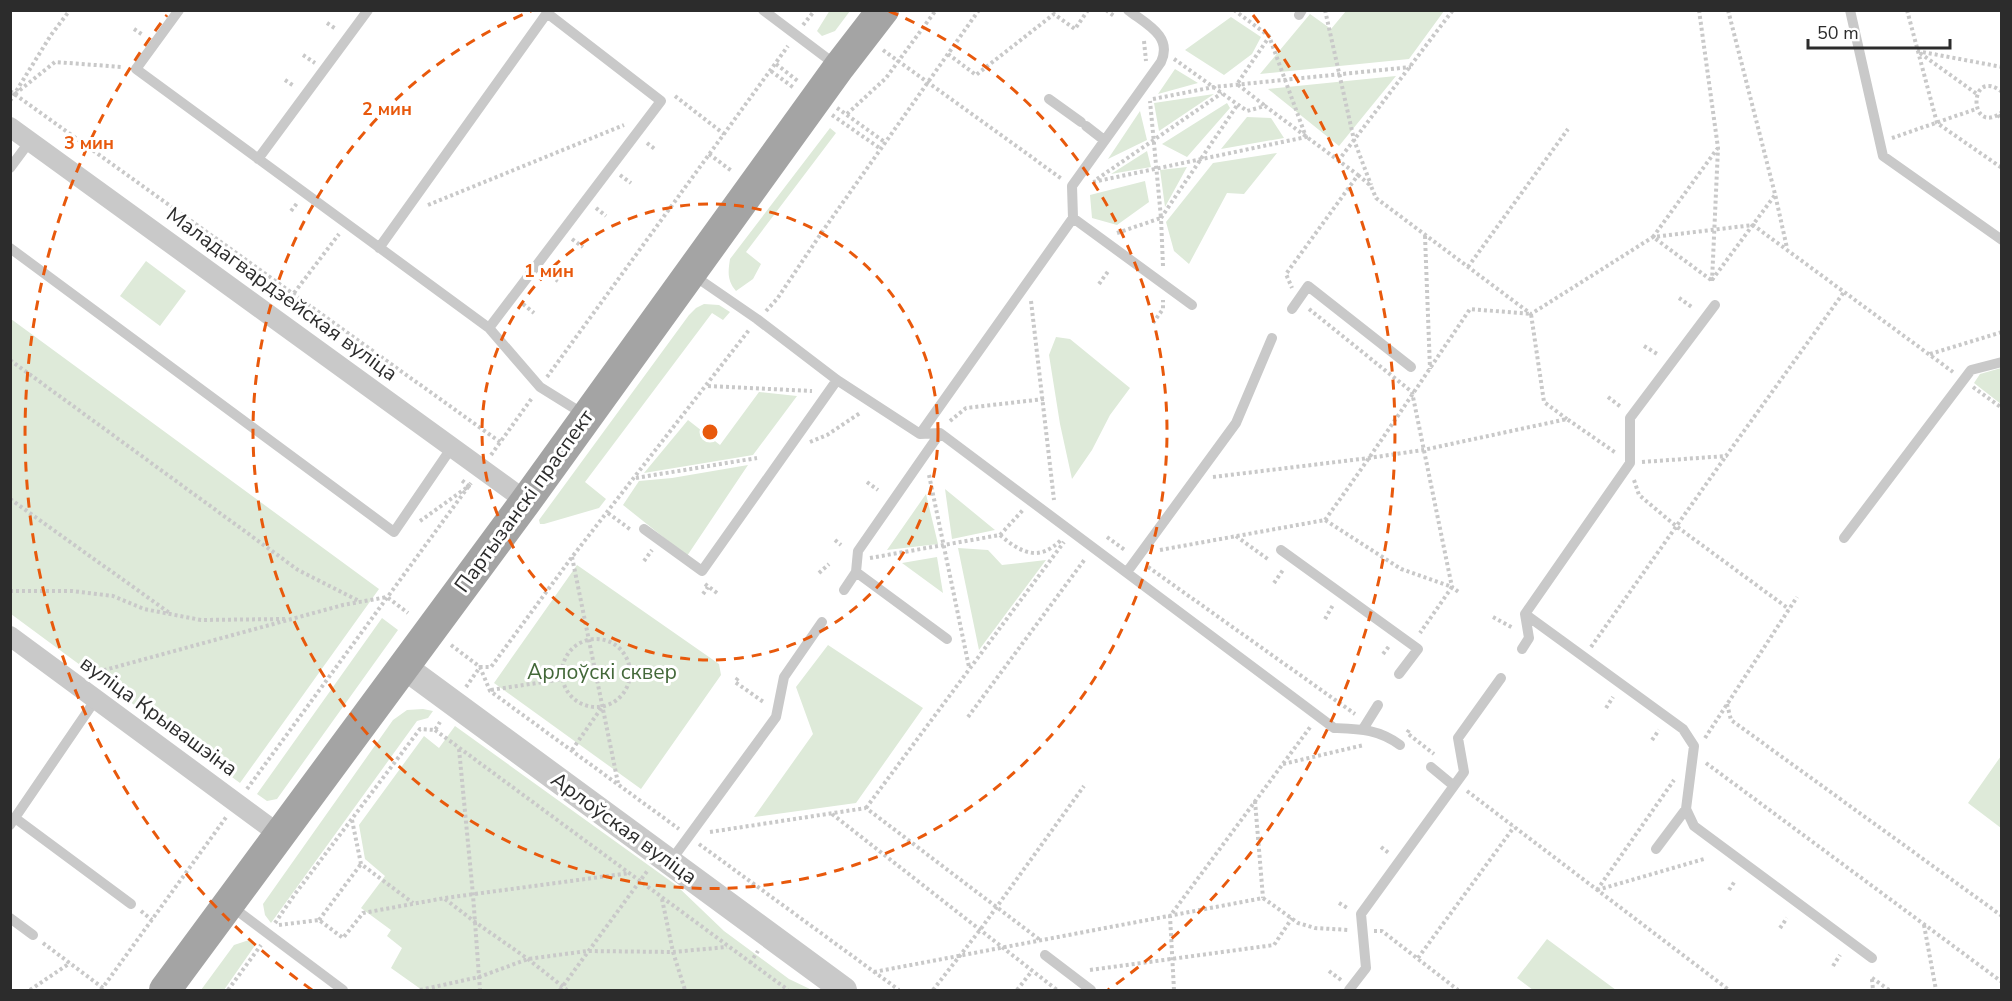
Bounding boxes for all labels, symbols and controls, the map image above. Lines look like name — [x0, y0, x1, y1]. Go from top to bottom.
scale bar — [1808, 12, 1950, 50]
text: 50 m — [1817, 21, 1859, 45]
text: 2 мин — [362, 97, 412, 121]
text: 3 мин — [64, 131, 114, 155]
street label: Маладагвардзейская вуліца — [161, 201, 403, 387]
text: 1 мин — [524, 259, 574, 283]
street label: Партызанскі праспект — [448, 403, 600, 598]
centre of rings — [700, 422, 720, 442]
street label: вуліца Крывашэіна — [75, 649, 243, 783]
park label: Арлоўскі сквер — [527, 658, 677, 686]
street label: Арлоўская вуліца — [545, 765, 703, 891]

